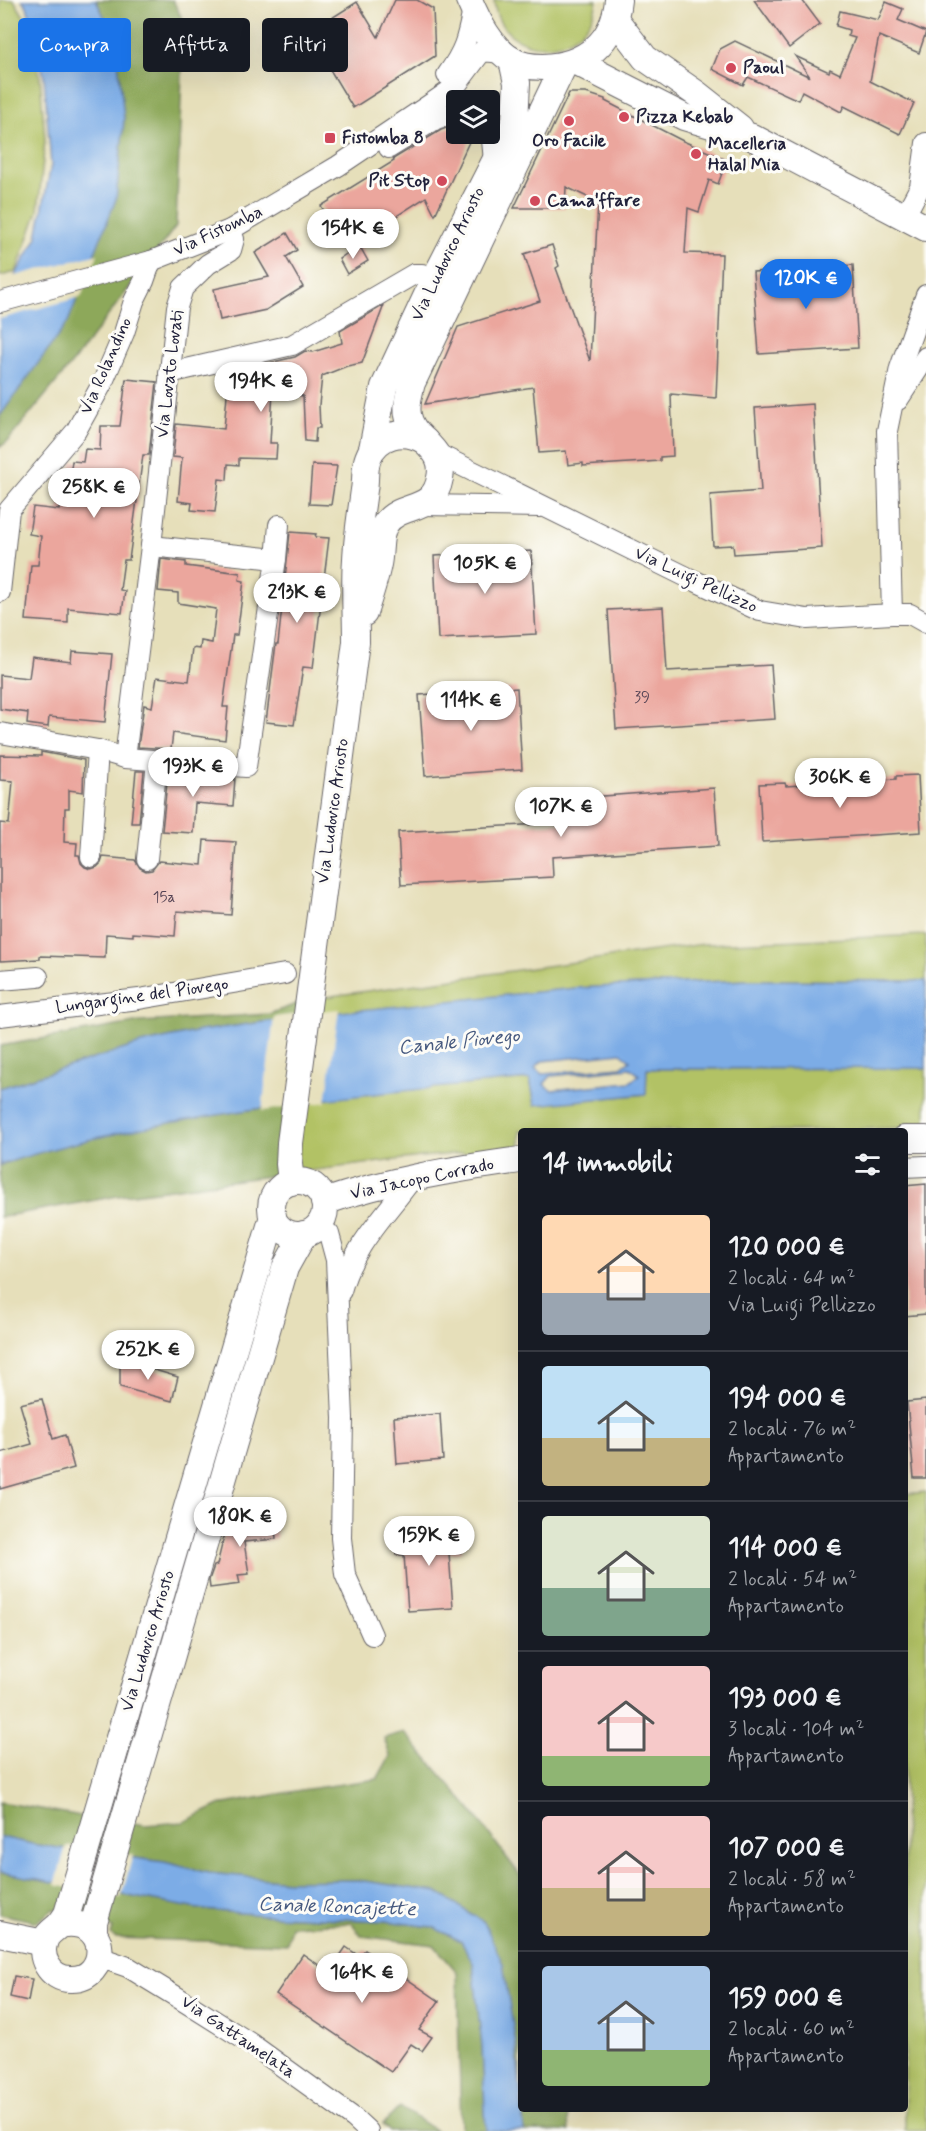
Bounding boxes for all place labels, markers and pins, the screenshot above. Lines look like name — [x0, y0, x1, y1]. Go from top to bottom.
place label: Paoul — [743, 56, 784, 80]
marker: Paoul — [724, 61, 738, 75]
place label: Pizza Kebab — [636, 105, 734, 129]
marker: Pizza Kebab — [617, 110, 631, 124]
marker: Oro Facile — [562, 114, 576, 128]
place label: Fistomba 8 — [342, 126, 424, 150]
place label: Oro Facile — [532, 129, 607, 153]
marker: Fistomba 8 — [323, 131, 337, 145]
place label: Macelleria Halal Mia — [708, 132, 786, 177]
marker: Macelleria Halal Mia — [689, 147, 703, 161]
place label: Pit Stop — [369, 169, 430, 193]
marker: Pit Stop — [435, 174, 449, 188]
place label: Cama'ffare — [547, 189, 640, 213]
marker: Cama'ffare — [528, 194, 542, 208]
pin: 154K € — [304, 209, 402, 260]
pin: 120K € — [757, 259, 855, 310]
pin: 194K € — [212, 362, 310, 413]
pin: 258K € — [45, 468, 143, 519]
pin: 105K € — [436, 544, 534, 595]
pin: 213K € — [248, 573, 346, 624]
pin: 114K € — [422, 681, 520, 732]
pin: 193K € — [144, 747, 242, 798]
pin: 306K € — [791, 758, 889, 809]
pin: 107K € — [512, 787, 610, 838]
pin: 252K € — [99, 1330, 197, 1381]
pin: 180K € — [191, 1497, 289, 1548]
pin: 159K € — [380, 1516, 478, 1567]
pin: 164K € — [313, 1953, 411, 2004]

